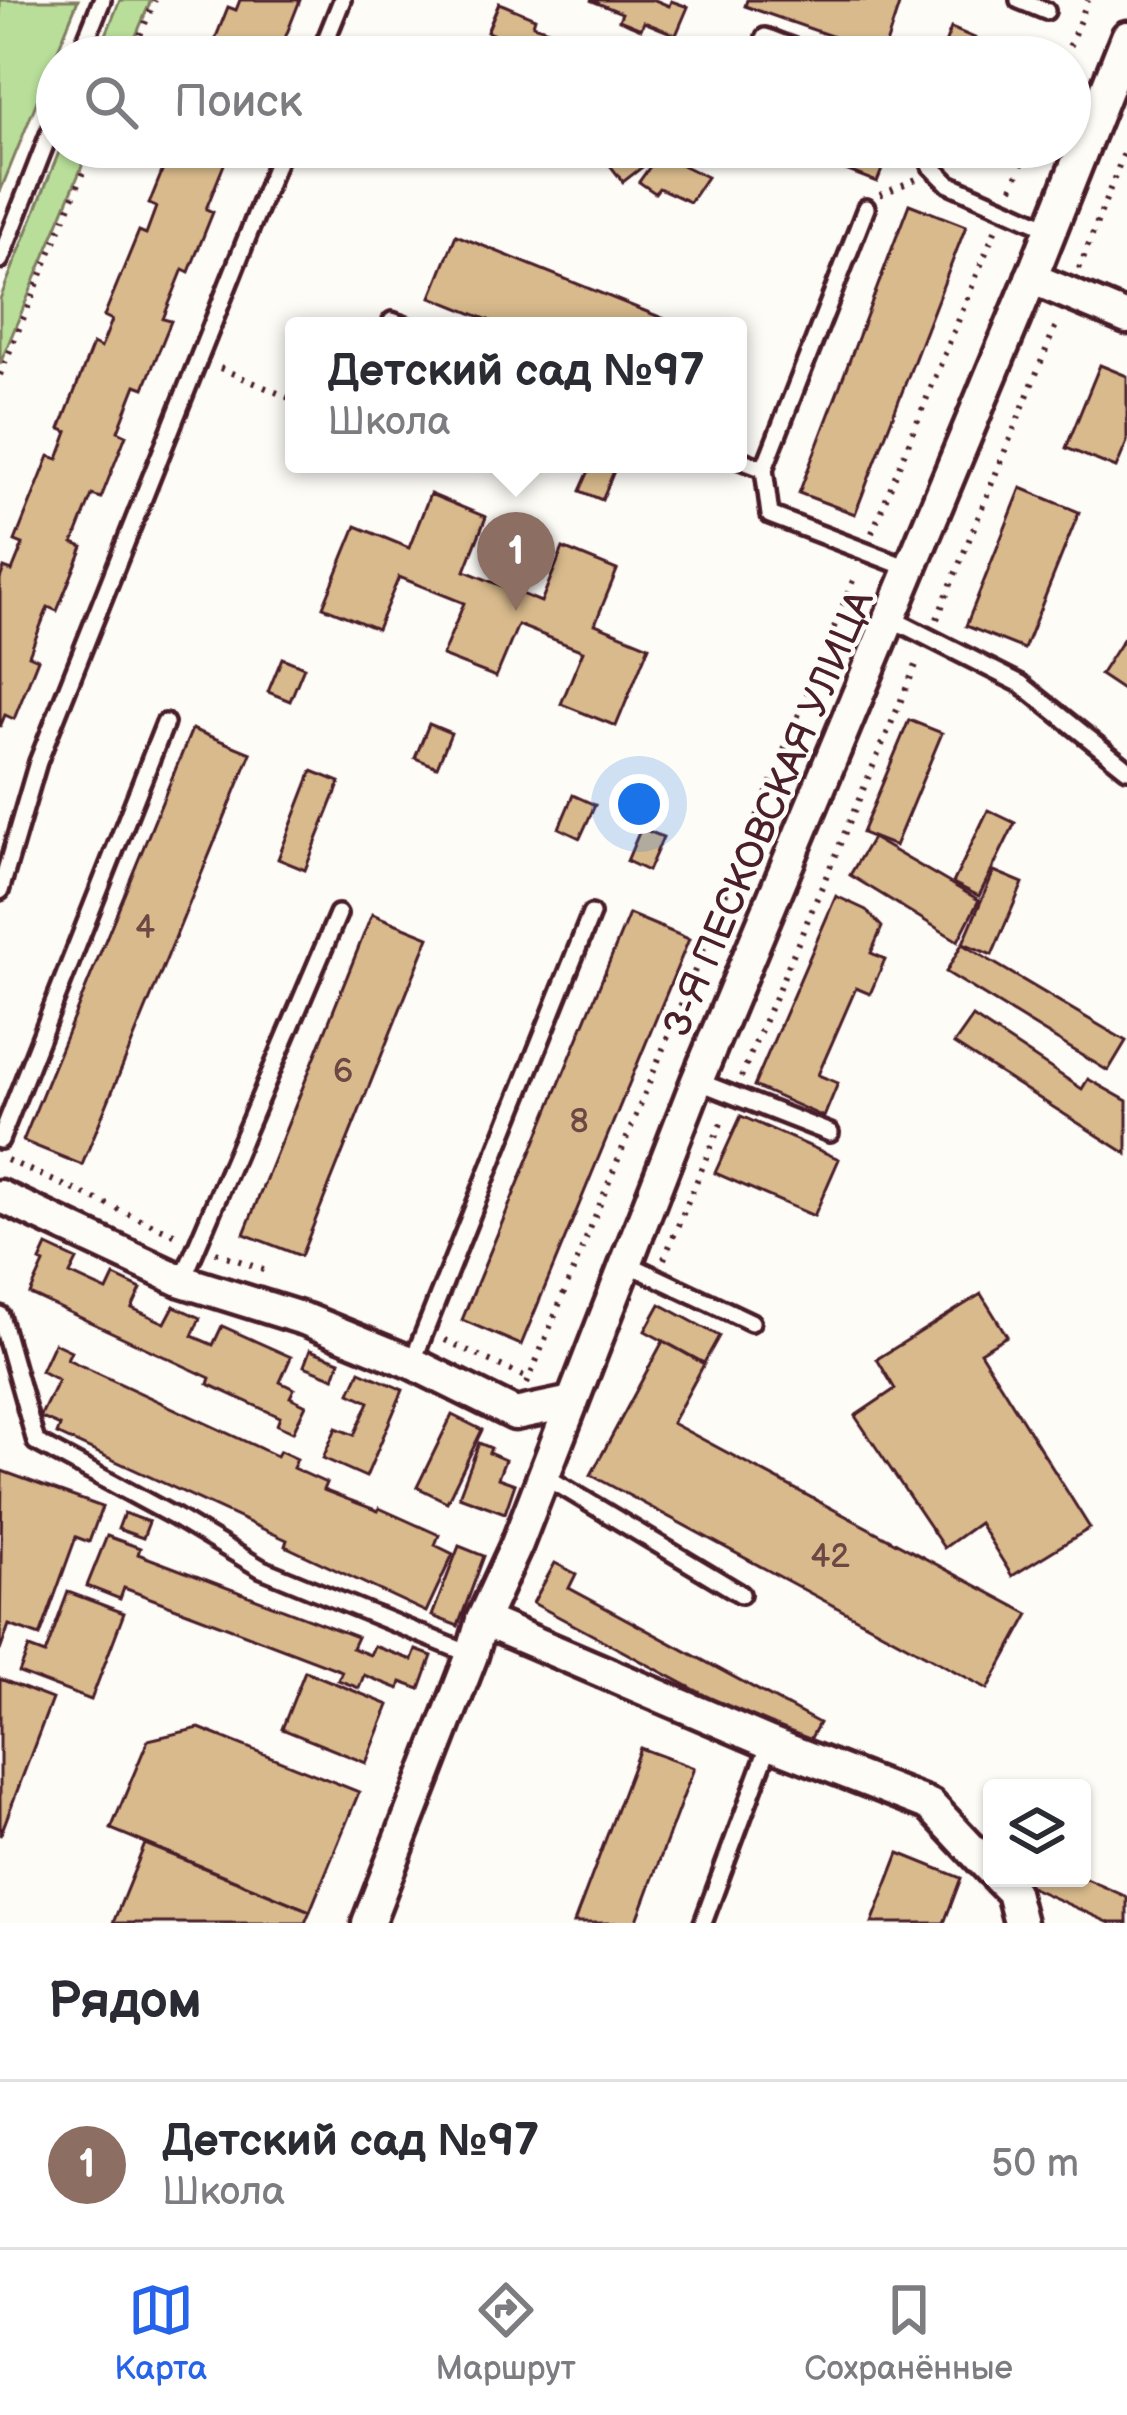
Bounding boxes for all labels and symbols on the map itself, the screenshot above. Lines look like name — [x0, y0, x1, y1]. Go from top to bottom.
pin: 1 — [477, 512, 555, 611]
street label: 3-Я ПЕСКОВСКАЯ УЛИЦА — [654, 583, 885, 1044]
your location — [609, 774, 669, 834]
house number: 4 — [135, 908, 155, 948]
house number: 6 — [333, 1052, 353, 1092]
house number: 8 — [569, 1102, 589, 1142]
house number: 42 — [810, 1537, 850, 1577]

